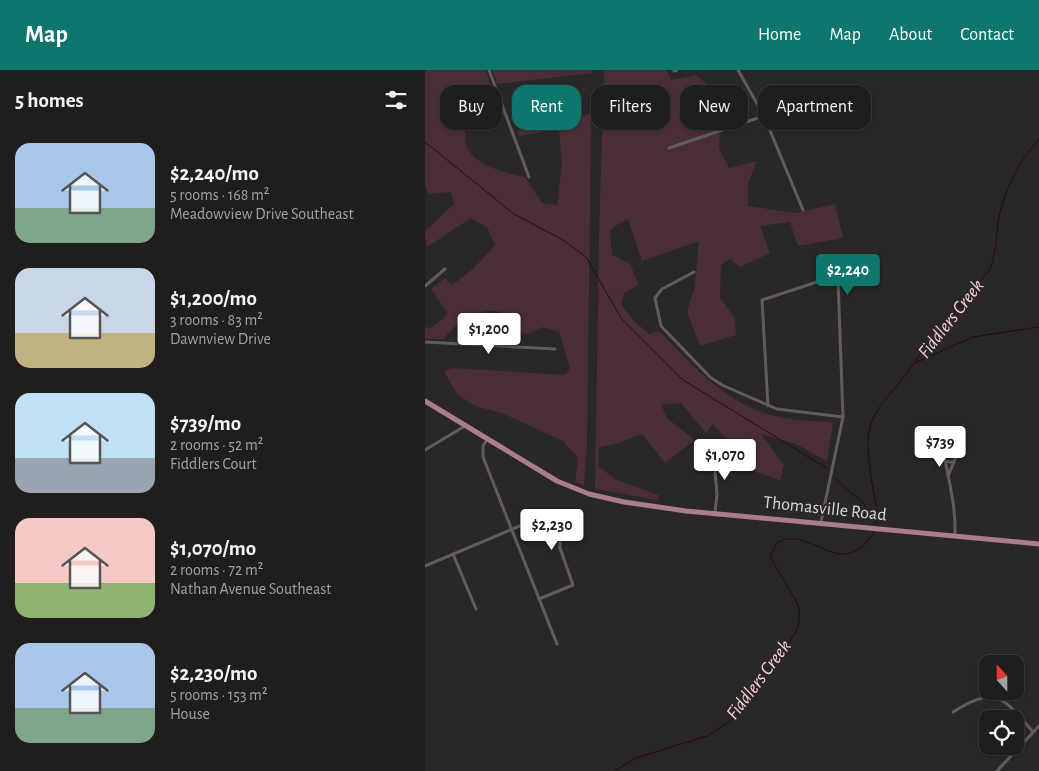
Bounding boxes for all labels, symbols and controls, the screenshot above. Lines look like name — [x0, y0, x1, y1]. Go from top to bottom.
text: Map — [25, 23, 68, 47]
text: Home — [758, 26, 801, 44]
text: Map — [829, 26, 861, 44]
text: About — [889, 26, 932, 44]
text: Contact — [960, 26, 1014, 44]
chip: Buy — [440, 85, 502, 130]
chip: Rent — [512, 85, 581, 130]
chip: Filters — [591, 85, 670, 130]
chip: New — [680, 85, 748, 130]
chip: Apartment — [758, 85, 871, 130]
icon: filters — [382, 86, 410, 114]
text: 5 homes — [15, 90, 84, 111]
icon: home — [55, 163, 115, 223]
text: $2,240/mo — [170, 163, 259, 184]
text: 5 rooms · 168 m² — [170, 187, 269, 203]
text: Meadowview Drive Southeast — [170, 206, 354, 222]
pin: $2,240 — [807, 254, 889, 296]
text: $2,240 — [827, 262, 869, 278]
water label: Fiddlers Creek — [915, 276, 988, 362]
icon: home — [55, 288, 115, 348]
text: $1,200/mo — [170, 288, 257, 309]
text: 3 rooms · 83 m² — [170, 312, 263, 328]
pin: $1,200 — [448, 312, 530, 355]
text: $1,200 — [469, 321, 509, 337]
text: Dawnview Drive — [170, 331, 271, 347]
icon: home — [55, 413, 115, 473]
text: $739/mo — [170, 413, 241, 434]
pin: $739 — [910, 426, 970, 468]
text: $739 — [926, 434, 954, 450]
text: 2 rooms · 52 m² — [170, 437, 263, 453]
pin: $1,070 — [684, 438, 766, 481]
text: $1,070 — [705, 447, 745, 463]
text: Fiddlers Court — [170, 456, 257, 472]
street label: Thomasville Road — [762, 494, 888, 524]
pin: $2,230 — [511, 508, 593, 551]
text: $2,230 — [531, 517, 573, 533]
icon: home — [55, 538, 115, 598]
text: $1,070/mo — [170, 538, 256, 559]
text: 2 rooms · 72 m² — [170, 562, 263, 578]
text: Nathan Avenue Southeast — [170, 581, 331, 597]
water label: Fiddlers Creek — [723, 637, 795, 723]
north arrow — [979, 655, 1024, 700]
map controls — [979, 655, 1024, 755]
icon: home — [55, 663, 115, 723]
text: $2,230/mo — [170, 663, 257, 684]
text: 5 rooms · 153 m² — [170, 687, 268, 703]
text: House — [170, 706, 210, 722]
button: locate — [979, 710, 1024, 755]

